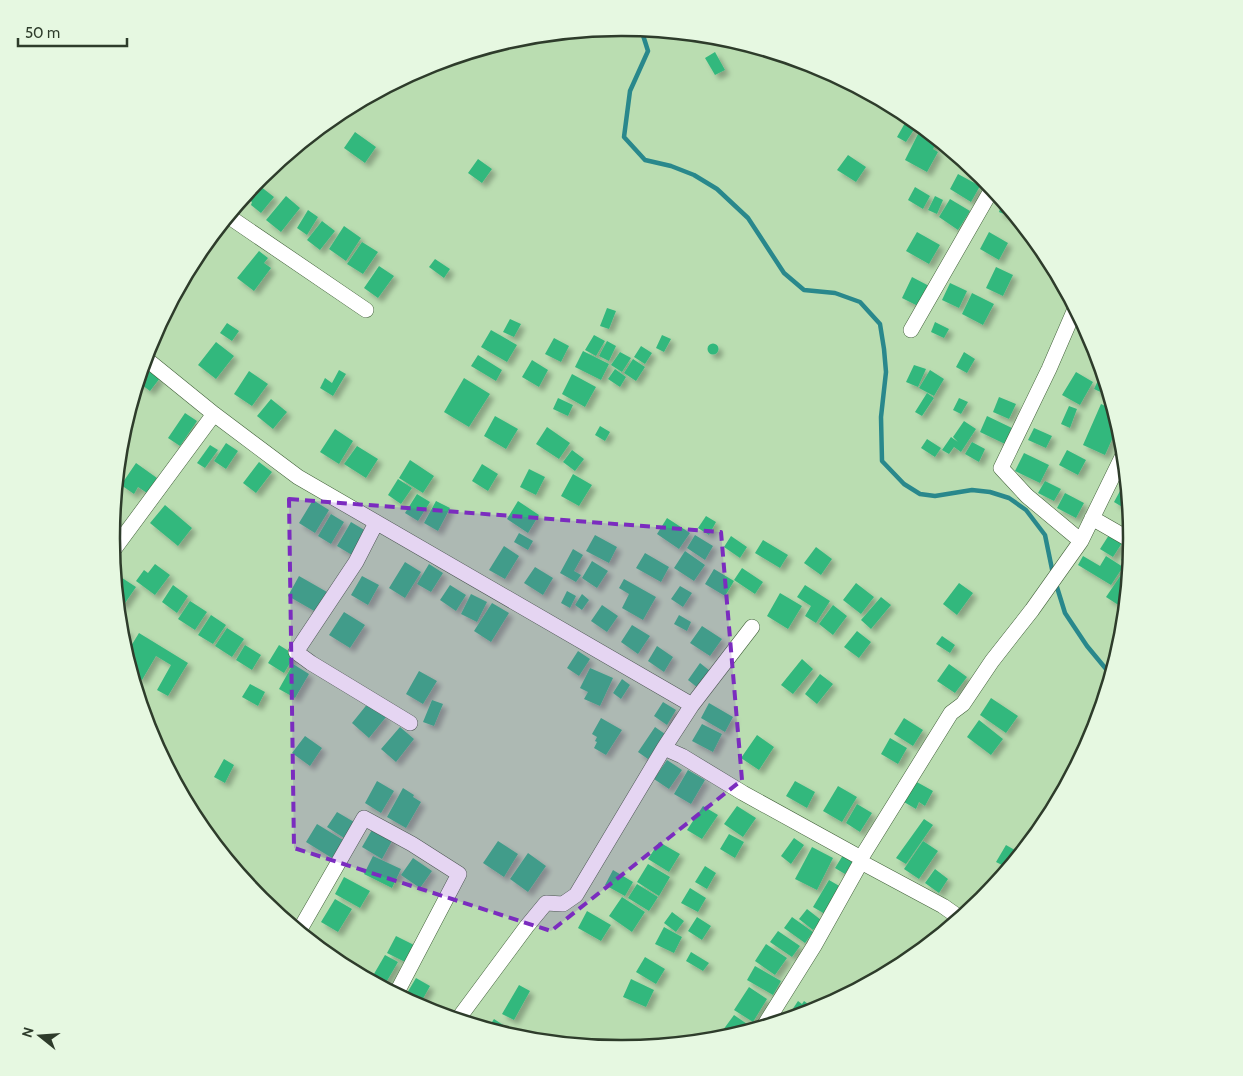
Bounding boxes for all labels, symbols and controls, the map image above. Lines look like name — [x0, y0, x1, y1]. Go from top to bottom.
scale bar — [18, 15, 126, 47]
text: 50 m — [25, 24, 60, 42]
north arrow — [15, 1011, 65, 1061]
text: N — [18, 1025, 38, 1040]

